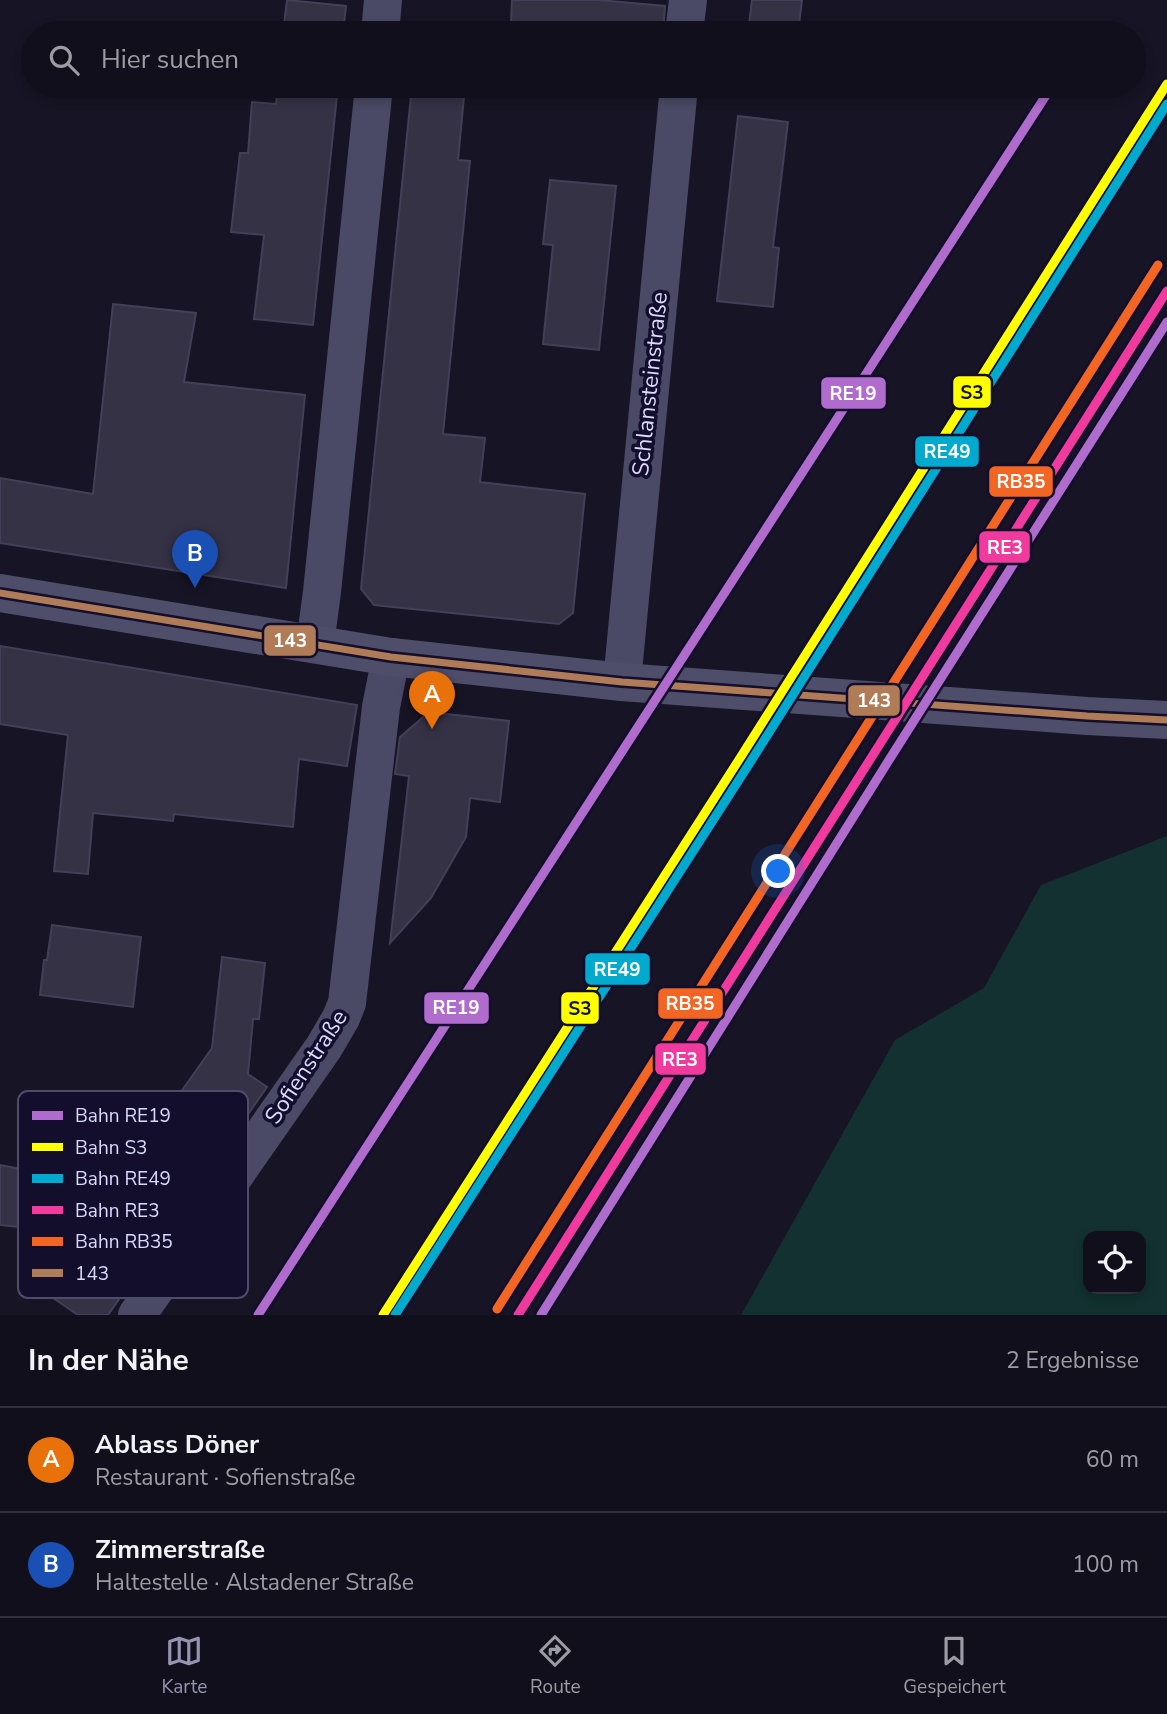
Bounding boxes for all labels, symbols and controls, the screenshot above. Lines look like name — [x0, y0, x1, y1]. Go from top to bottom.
search box — [21, 21, 1146, 98]
icon: search — [45, 41, 83, 79]
text: Hier suchen — [101, 42, 239, 77]
street label: Schlansteinstraße — [625, 290, 675, 478]
line badge: S3 — [952, 375, 992, 409]
line badge: RE19 — [820, 376, 887, 410]
text: S3 — [960, 380, 984, 406]
text: RE19 — [829, 381, 877, 407]
line badge: RE49 — [914, 435, 980, 468]
text: RE49 — [923, 439, 971, 465]
line badge: RB35 — [988, 465, 1054, 498]
text: RB35 — [997, 469, 1045, 495]
pin: B — [172, 530, 218, 588]
line badge: RE3 — [978, 530, 1031, 564]
text: RE3 — [987, 535, 1023, 561]
line badge: 143 — [263, 624, 317, 657]
text: 143 — [273, 628, 307, 654]
pin: A — [409, 671, 455, 729]
line badge: 143 — [847, 684, 901, 717]
text: 143 — [857, 688, 891, 714]
your location — [761, 854, 795, 888]
line badge: RE49 — [584, 952, 651, 986]
text: RE49 — [593, 957, 641, 983]
line badge: RB35 — [657, 987, 724, 1020]
line badge: RE19 — [423, 991, 490, 1025]
line badge: S3 — [560, 991, 600, 1025]
text: RB35 — [666, 991, 714, 1017]
text: RE19 — [432, 995, 480, 1021]
text: S3 — [568, 996, 592, 1022]
street label: Sofienstraße — [257, 1004, 355, 1130]
line badge: RE3 — [654, 1042, 707, 1076]
text: RE3 — [662, 1047, 698, 1073]
legend — [18, 1091, 248, 1298]
text: Bahn RE19 — [75, 1103, 171, 1129]
text: Bahn S3 — [75, 1135, 147, 1161]
text: Bahn RE49 — [75, 1166, 171, 1192]
text: Bahn RE3 — [75, 1198, 160, 1224]
text: Bahn RB35 — [75, 1229, 173, 1255]
map controls — [1083, 1231, 1146, 1294]
button: locate — [1083, 1231, 1146, 1294]
text: 143 — [75, 1261, 109, 1287]
text: In der Nähe — [28, 1340, 189, 1381]
text: 2 Ergebnisse — [1006, 1345, 1139, 1376]
text: Ablass Döner — [95, 1427, 259, 1462]
text: A — [42, 1444, 60, 1475]
text: 60 m — [1086, 1444, 1139, 1475]
text: Restaurant · Sofienstraße — [95, 1462, 356, 1493]
text: Zimmerstraße — [95, 1532, 265, 1567]
text: B — [43, 1549, 59, 1580]
text: 100 m — [1072, 1549, 1139, 1580]
text: Haltestelle · Alstadener Straße — [95, 1567, 414, 1598]
tab: Karte — [161, 1632, 207, 1700]
tab: Route — [530, 1632, 581, 1700]
tab: Gespeichert — [903, 1632, 1006, 1700]

